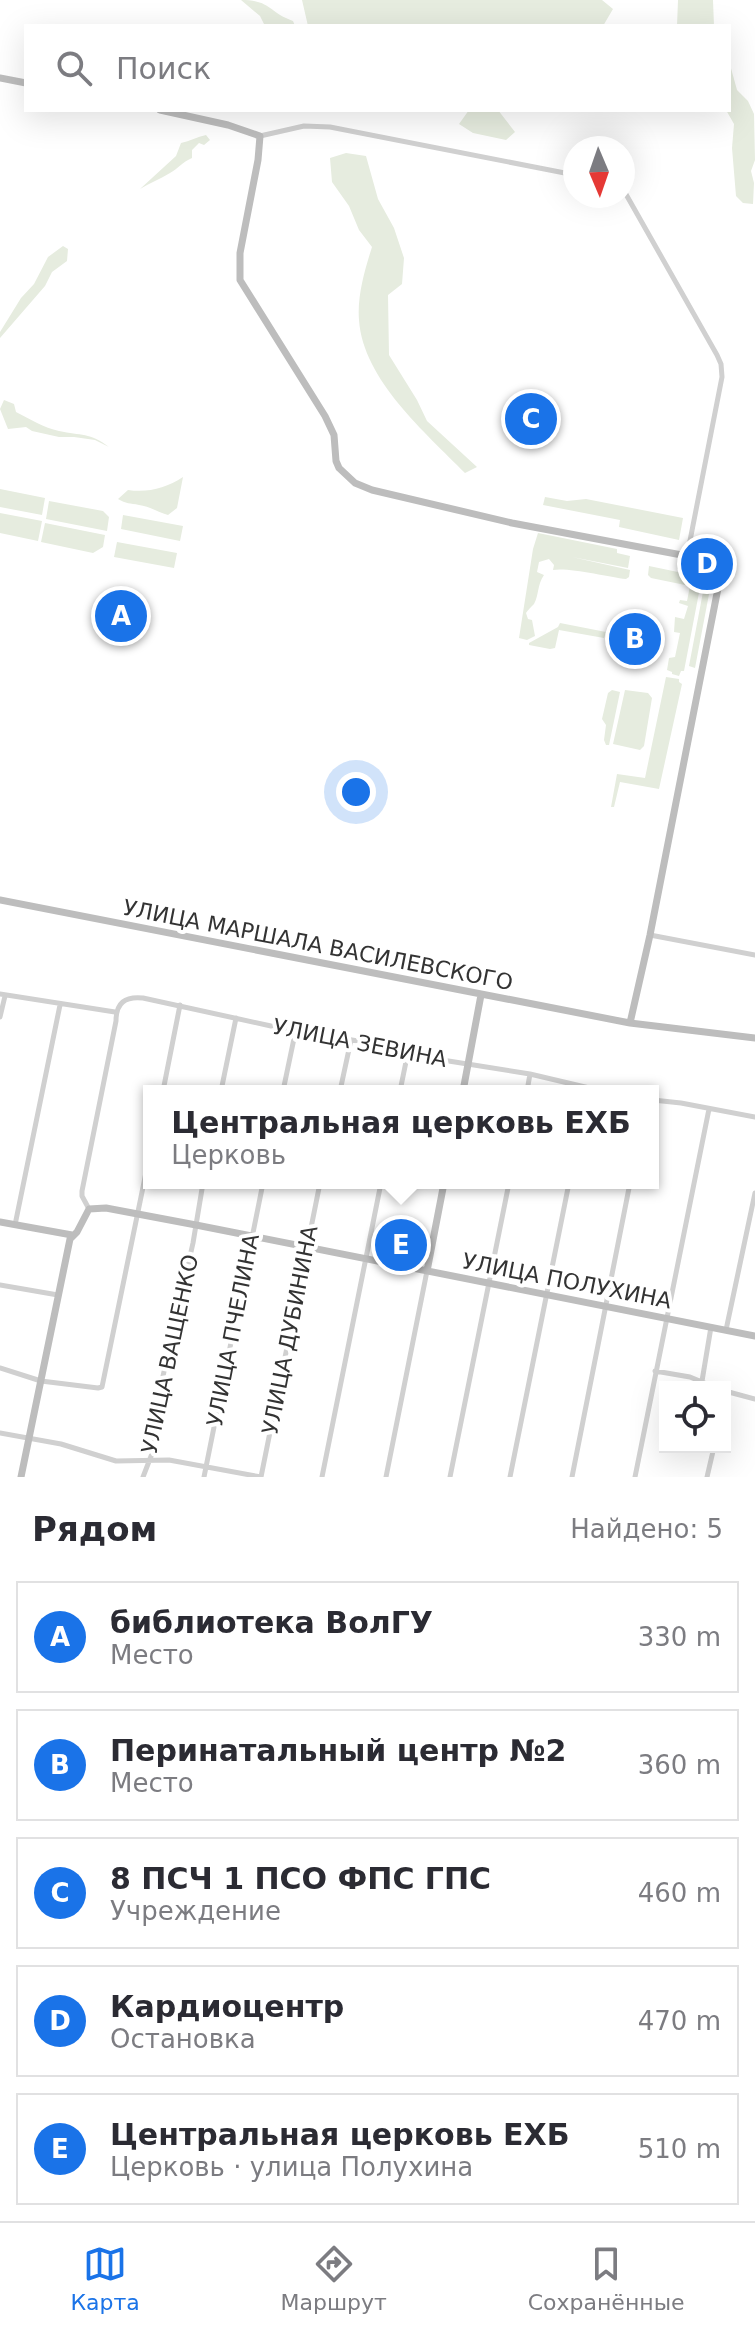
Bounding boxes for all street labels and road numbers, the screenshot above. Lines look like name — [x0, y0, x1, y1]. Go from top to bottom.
street label: УЛИЦА МАРШАЛА ВАСИЛЕВСКОГО — [121, 895, 515, 995]
street label: УЛИЦА ЗЕВИНА — [271, 1014, 449, 1072]
street label: УЛИЦА ДУБИНИНА — [257, 1223, 323, 1437]
street label: УЛИЦА ПЧЕЛИНА — [202, 1232, 264, 1428]
street label: УЛИЦА ПОЛУХИНА — [460, 1248, 674, 1314]
street label: УЛИЦА ВАЩЕНКО — [137, 1252, 203, 1456]

